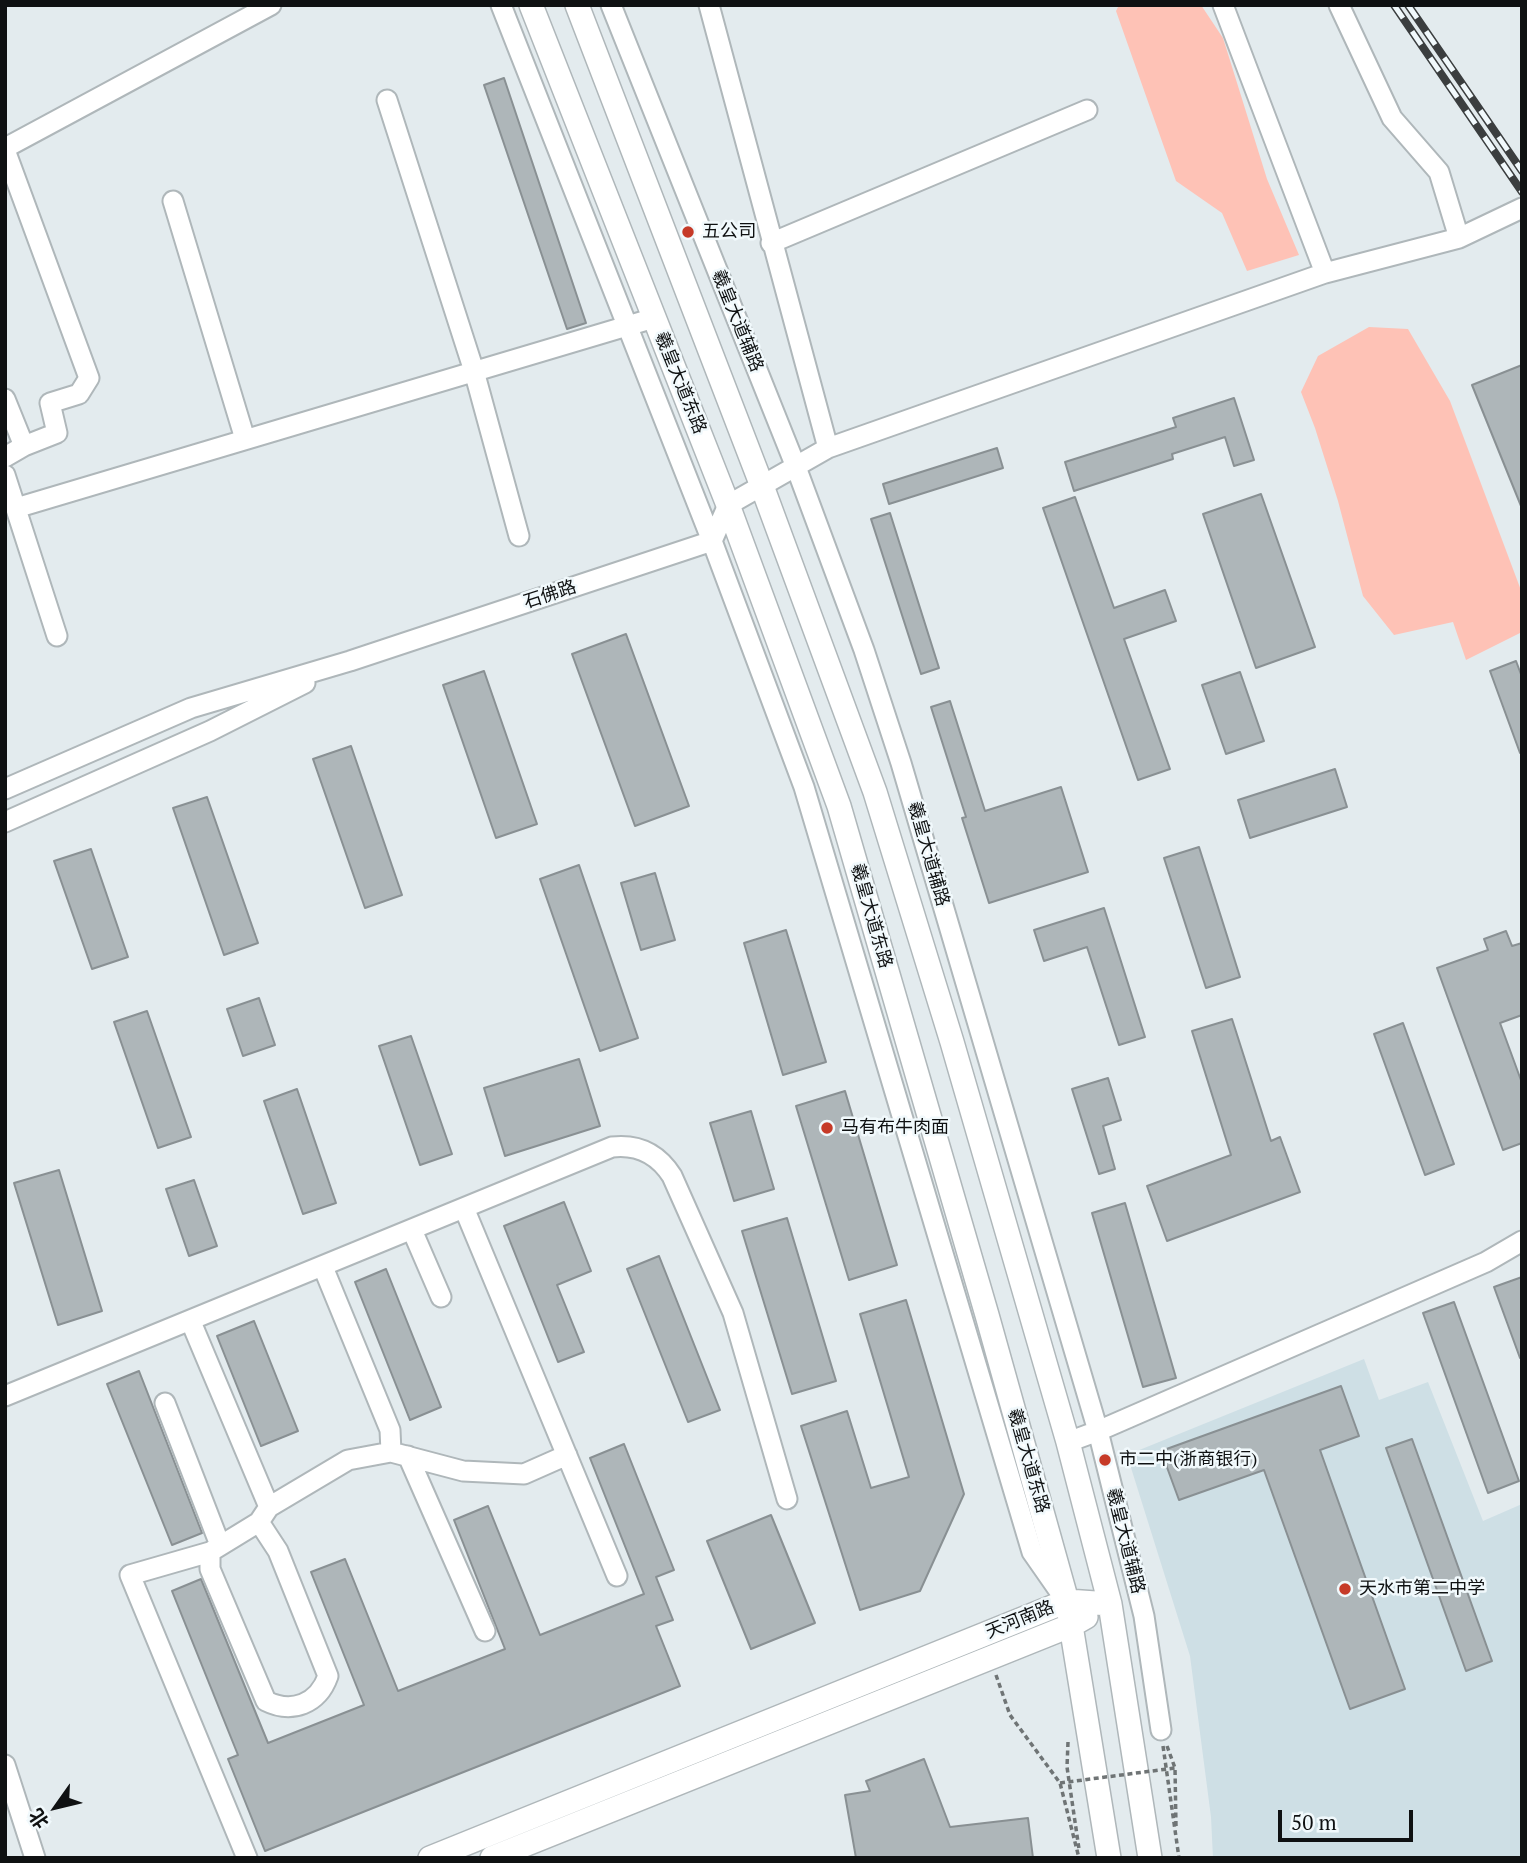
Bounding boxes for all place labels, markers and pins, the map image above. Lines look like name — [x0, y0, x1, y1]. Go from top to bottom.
place label: 五公司 — [702, 221, 756, 243]
marker: 五公司 — [680, 224, 696, 240]
place label: 马有布牛肉面 — [841, 1117, 949, 1139]
marker: 马有布牛肉面 — [819, 1120, 835, 1136]
place label: 市二中(浙商银行) — [1119, 1449, 1257, 1471]
marker: 市二中(浙商银行) — [1097, 1452, 1113, 1468]
place label: 天水市第二中学 — [1359, 1578, 1485, 1600]
marker: 天水市第二中学 — [1337, 1581, 1353, 1597]

